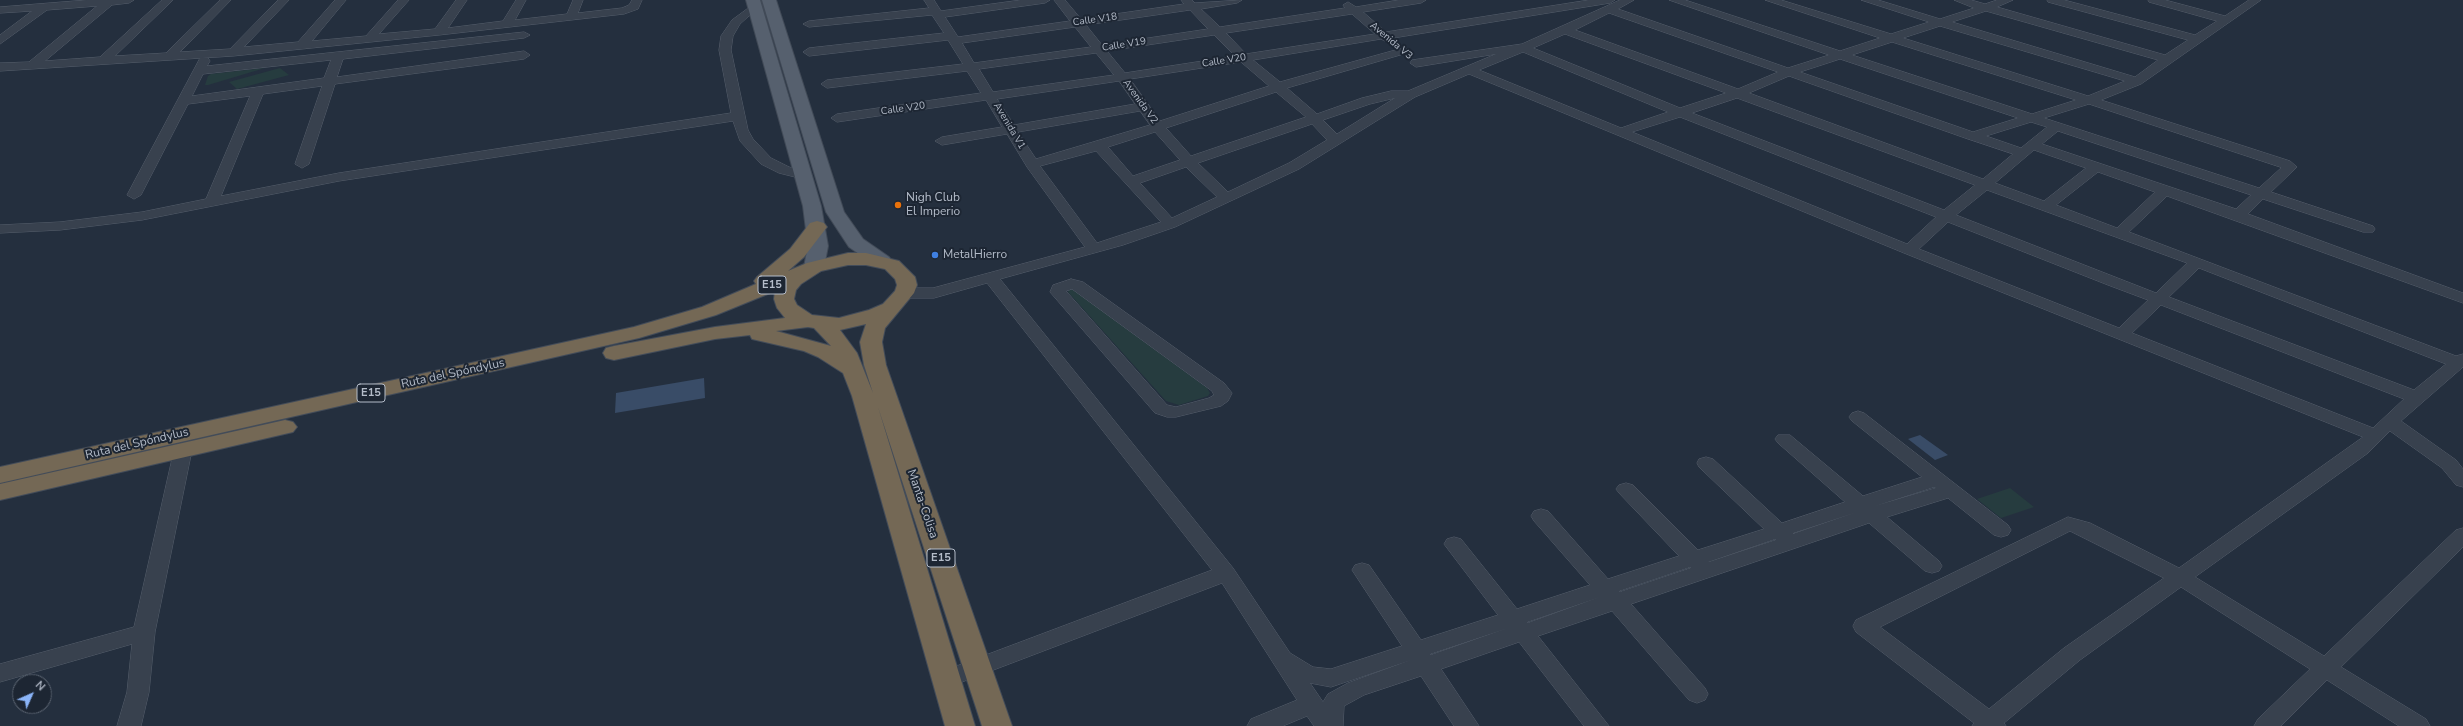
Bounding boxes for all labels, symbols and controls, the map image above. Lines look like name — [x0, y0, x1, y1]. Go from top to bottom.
street label: Calle V18 — [1072, 11, 1118, 29]
street label: Avenida V3 — [1367, 20, 1415, 62]
street label: Calle V19 — [1101, 36, 1147, 54]
street label: Calle V20 — [1201, 52, 1247, 70]
street label: Avenida V2 — [1120, 77, 1160, 127]
street label: Calle V20 — [880, 100, 926, 118]
street label: Avenida V1 — [990, 101, 1028, 151]
place label: Nigh Club El Imperio — [906, 191, 960, 219]
marker: Nigh Club El Imperio — [893, 200, 903, 210]
place label: MetalHierro — [943, 248, 1007, 262]
marker: MetalHierro — [930, 250, 940, 260]
road number: E15 — [758, 276, 786, 294]
street label: Ruta del Spóndylus — [400, 356, 506, 392]
road number: E15 — [357, 384, 385, 402]
street label: Ruta del Spóndylus — [84, 425, 190, 463]
street label: Manta-Colisa — [903, 468, 941, 540]
road number: E15 — [927, 549, 955, 567]
north arrow — [12, 674, 52, 714]
text: N — [32, 678, 48, 694]

